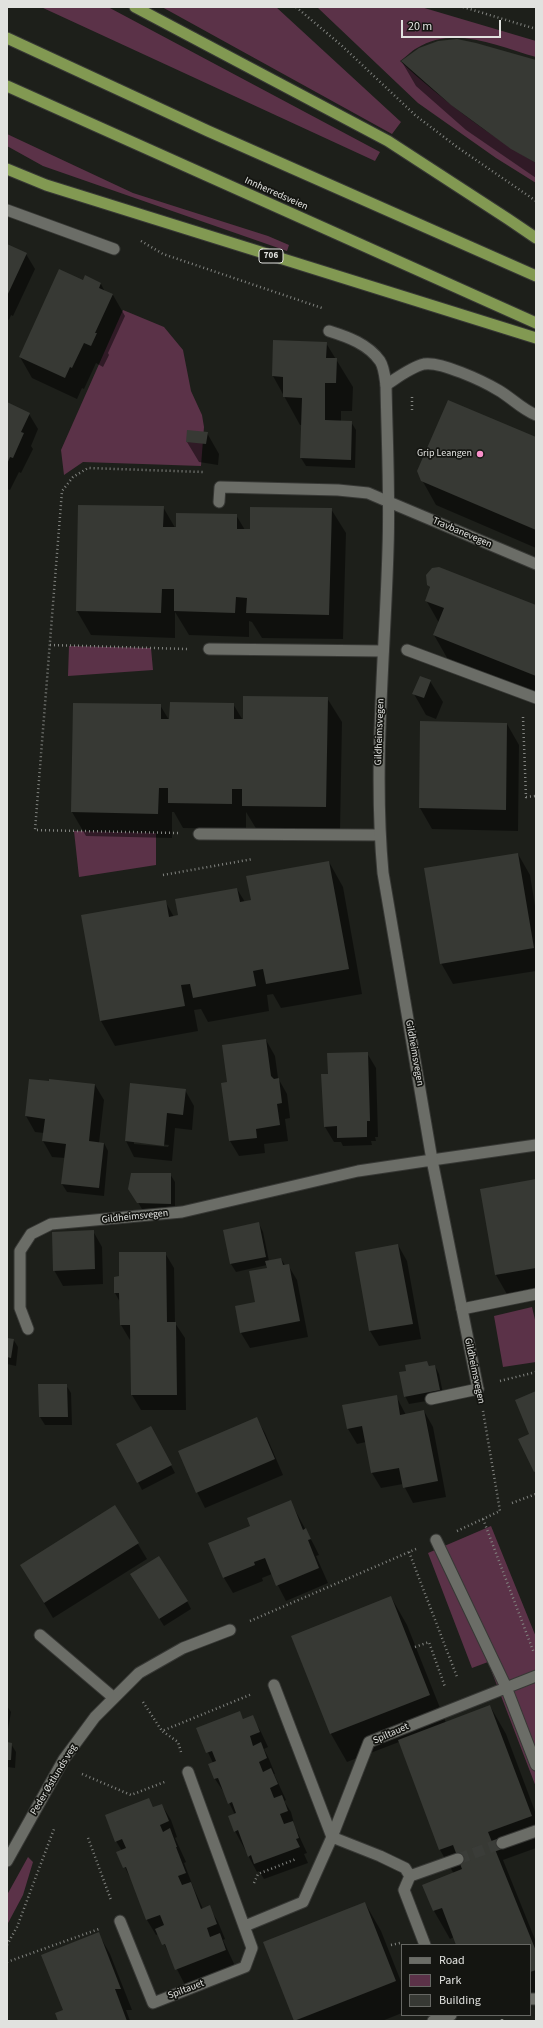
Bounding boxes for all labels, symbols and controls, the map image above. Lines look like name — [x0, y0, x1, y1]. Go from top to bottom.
scale bar — [403, 12, 503, 38]
text: 20 m — [408, 18, 432, 35]
street label: Innherredsveien — [243, 175, 309, 213]
road number: 706 — [259, 249, 283, 263]
place label: Grip Leangen — [417, 448, 472, 460]
marker: Grip Leangen — [475, 449, 485, 459]
street label: Travbanevegen — [430, 515, 494, 551]
street label: Gildheimsvegen — [373, 698, 387, 766]
street label: Gildheimsvegen — [402, 1019, 426, 1087]
street label: Gildheimsvegen — [101, 1208, 169, 1226]
street label: Gildheimsvegen — [461, 1337, 487, 1405]
street label: Spiltauet — [371, 1721, 411, 1747]
street label: Peder Østlunds veg — [28, 1743, 80, 1817]
legend — [401, 1944, 531, 2016]
text: Road — [439, 1952, 465, 1969]
text: Park — [439, 1972, 461, 1989]
street label: Spiltauet — [166, 1978, 206, 2002]
text: Building — [439, 1992, 481, 2009]

